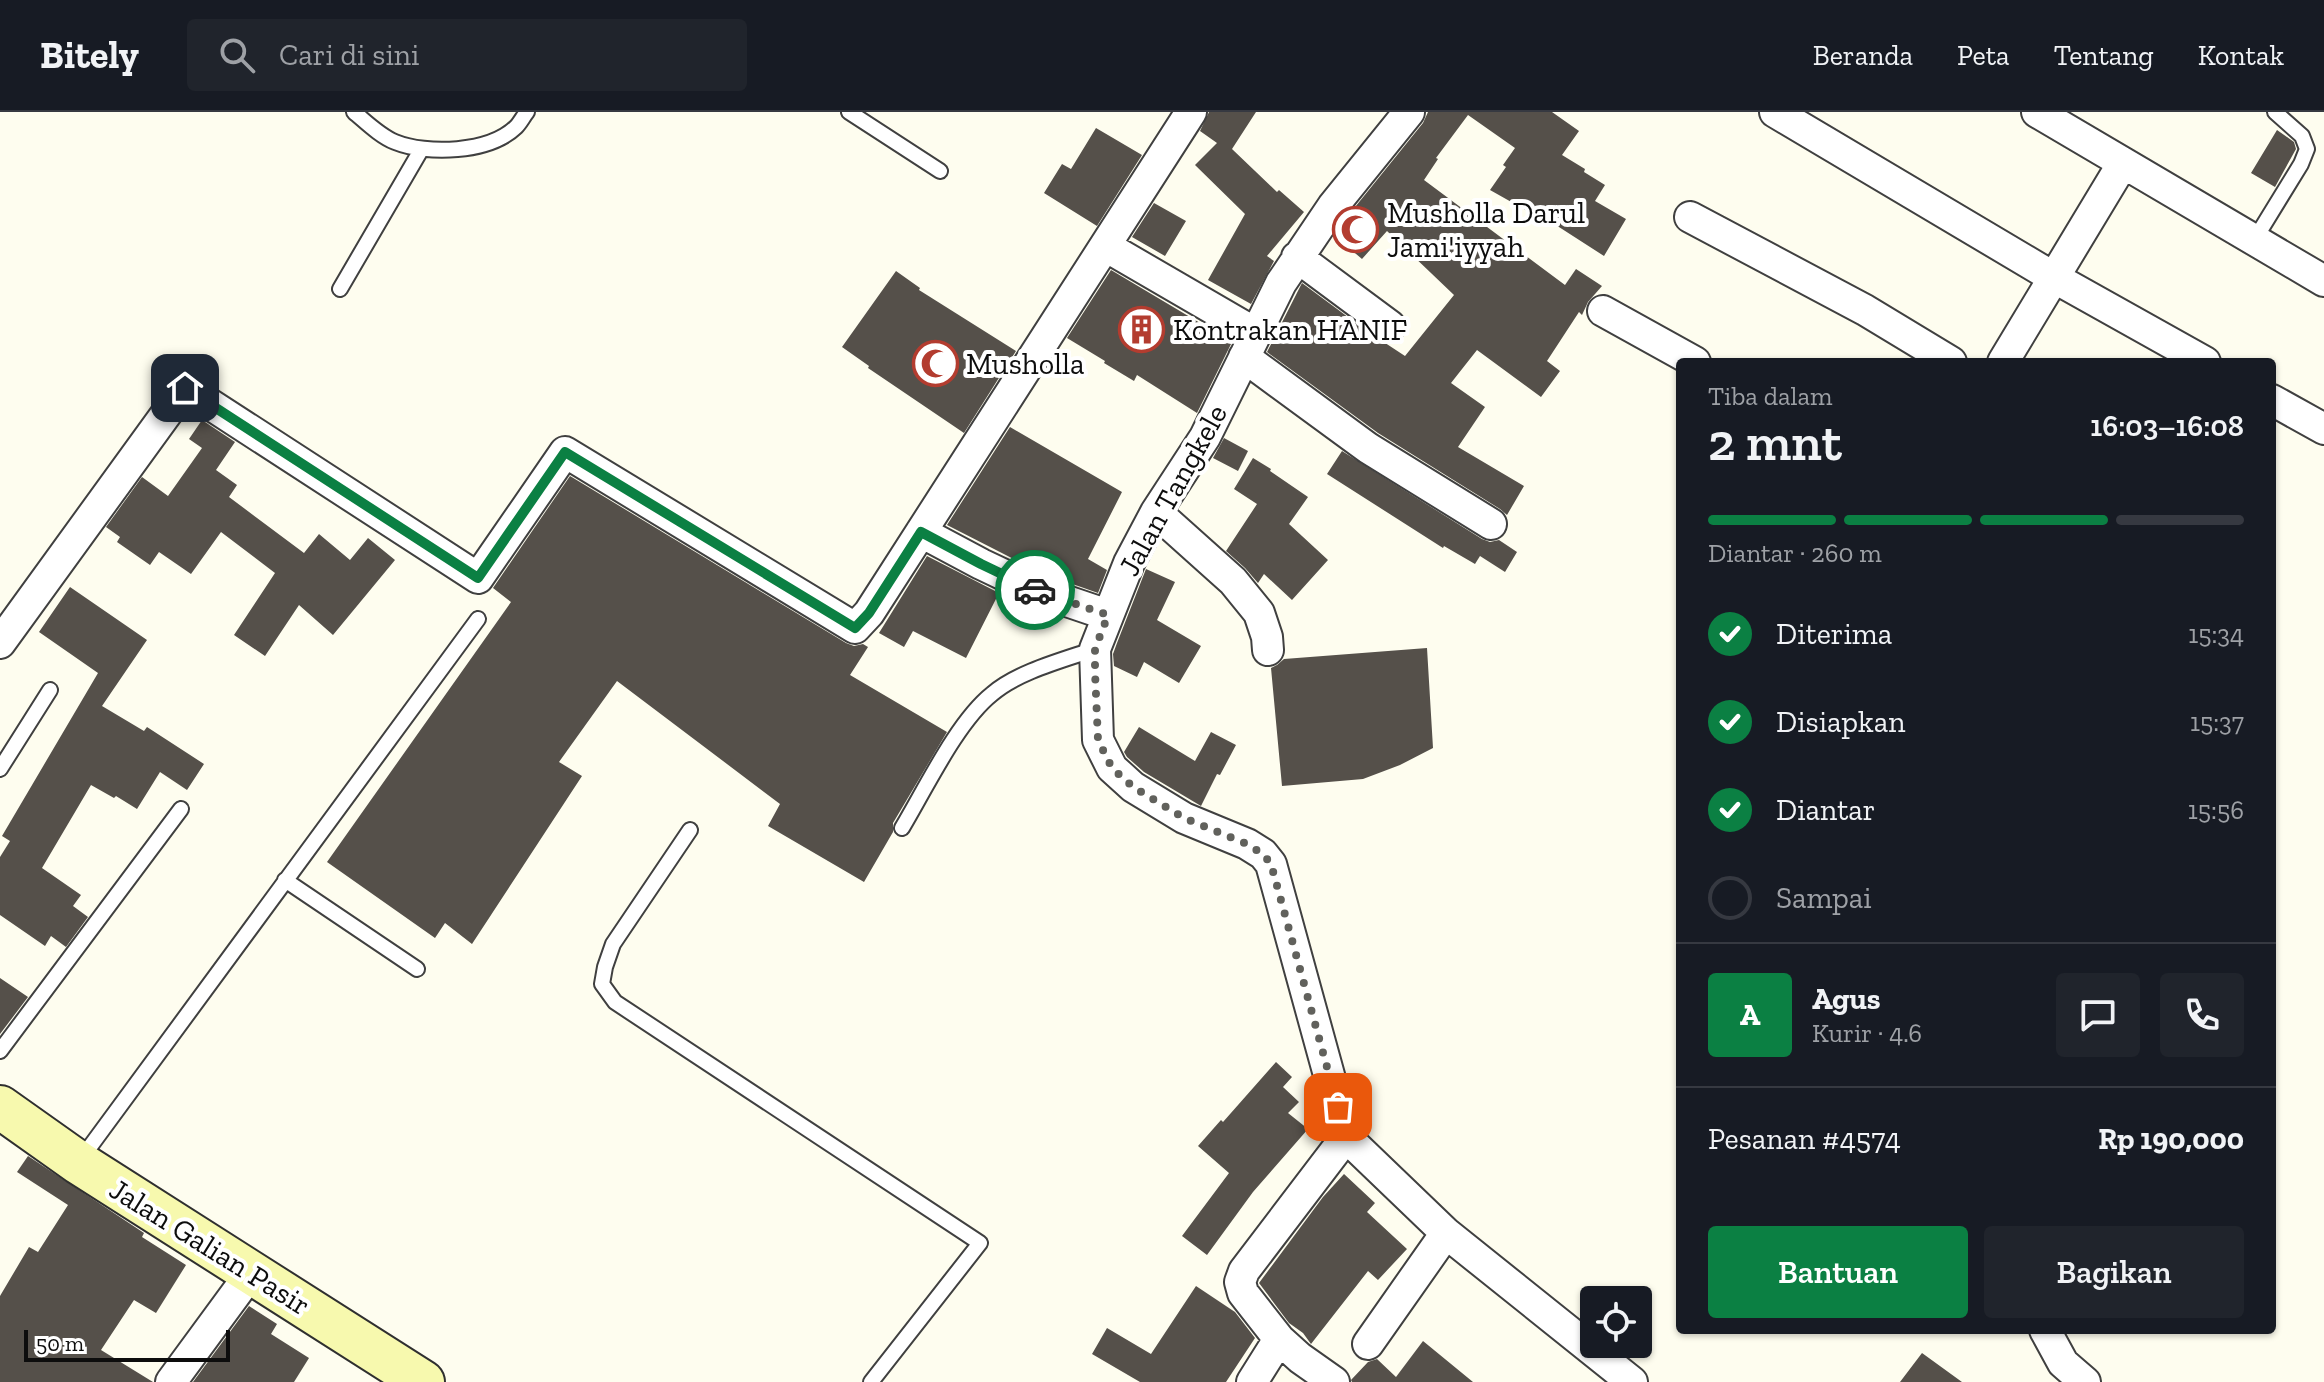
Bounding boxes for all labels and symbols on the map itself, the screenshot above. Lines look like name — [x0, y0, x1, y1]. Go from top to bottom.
place label: Musholla Darul Jami'iyyah — [1387, 195, 1585, 265]
mosque icon: Musholla Darul Jami'iyyah — [1332, 206, 1380, 254]
building icon: Kontrakan HANIF — [1118, 306, 1166, 354]
place label: Kontrakan HANIF — [1173, 312, 1407, 348]
mosque icon: Musholla — [911, 340, 959, 388]
place label: Musholla — [966, 346, 1084, 382]
pin — [151, 354, 219, 422]
street label: Jalan Tangkele — [1111, 398, 1235, 582]
courier — [995, 550, 1075, 630]
pin — [1304, 1073, 1372, 1141]
street label: Jalan Galian Pasir — [103, 1171, 317, 1323]
scale bar — [24, 1326, 230, 1362]

